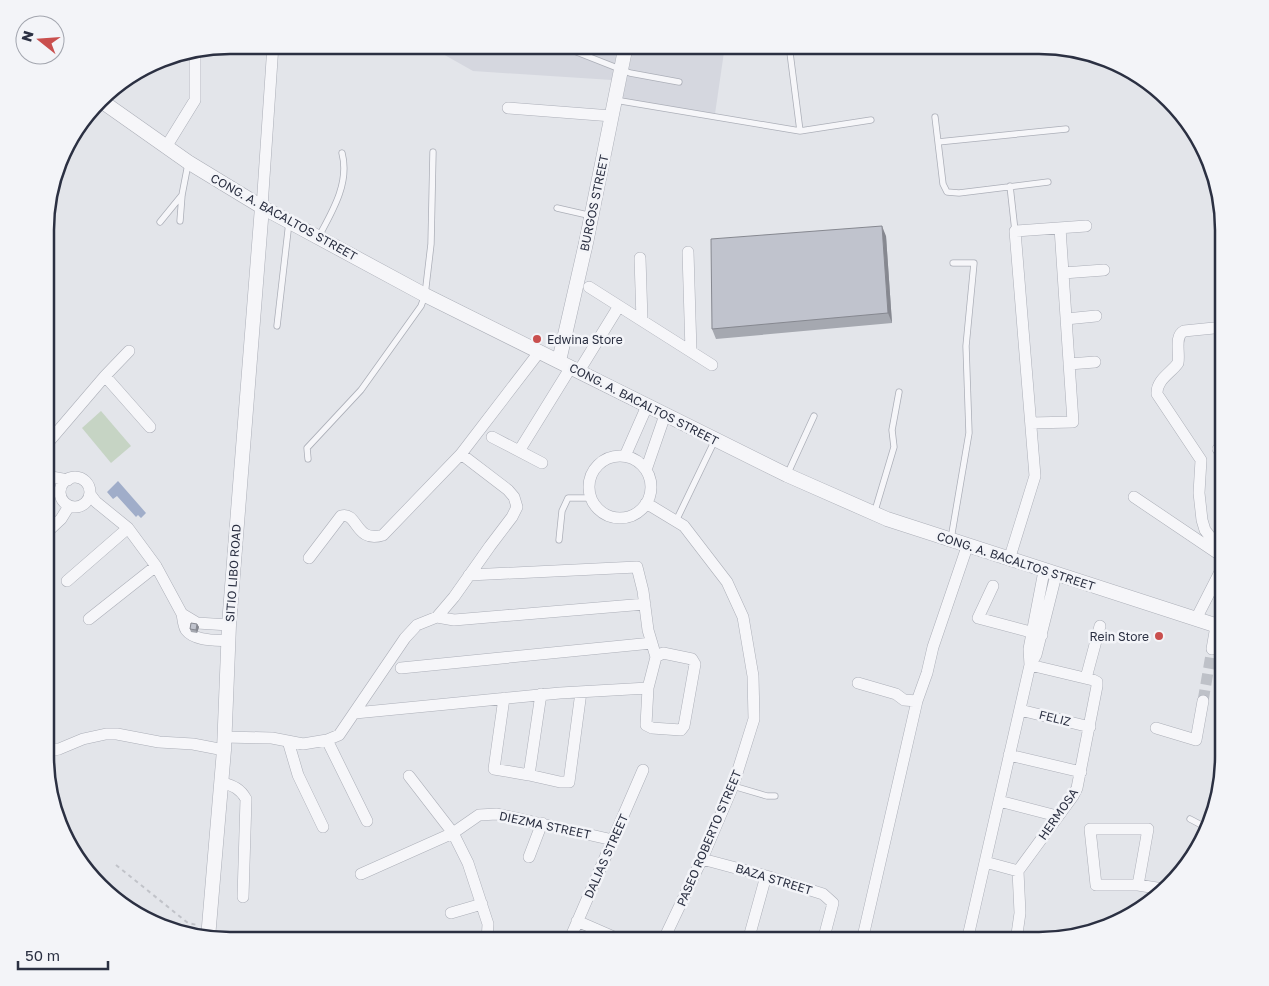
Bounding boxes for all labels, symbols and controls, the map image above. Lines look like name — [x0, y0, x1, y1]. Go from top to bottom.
north arrow — [15, 15, 65, 65]
text: N — [17, 28, 37, 44]
street label: BURGOS STREET — [576, 153, 612, 253]
street label: CONG. A. BACALTOS STREET — [208, 170, 360, 264]
place label: Edwina Store — [547, 332, 623, 347]
marker: Edwina Store — [531, 333, 543, 345]
street label: CONG. A. BACALTOS STREET — [567, 360, 722, 448]
street label: SITIO LIBO ROAD — [222, 523, 244, 623]
street label: CONG. A. BACALTOS STREET — [935, 528, 1097, 594]
place label: Rein Store — [1089, 629, 1149, 644]
marker: Rein Store — [1153, 630, 1165, 642]
street label: FELIZ — [1038, 707, 1072, 729]
street label: PASEO ROBERTO STREET — [673, 767, 745, 908]
street label: HERMOSA — [1035, 785, 1081, 843]
street label: DIEZMA STREET — [498, 808, 593, 842]
street label: DALIAS STREET — [581, 811, 632, 901]
street label: BAZA STREET — [734, 860, 815, 898]
scale bar — [18, 938, 108, 970]
text: 50 m — [25, 946, 60, 964]

